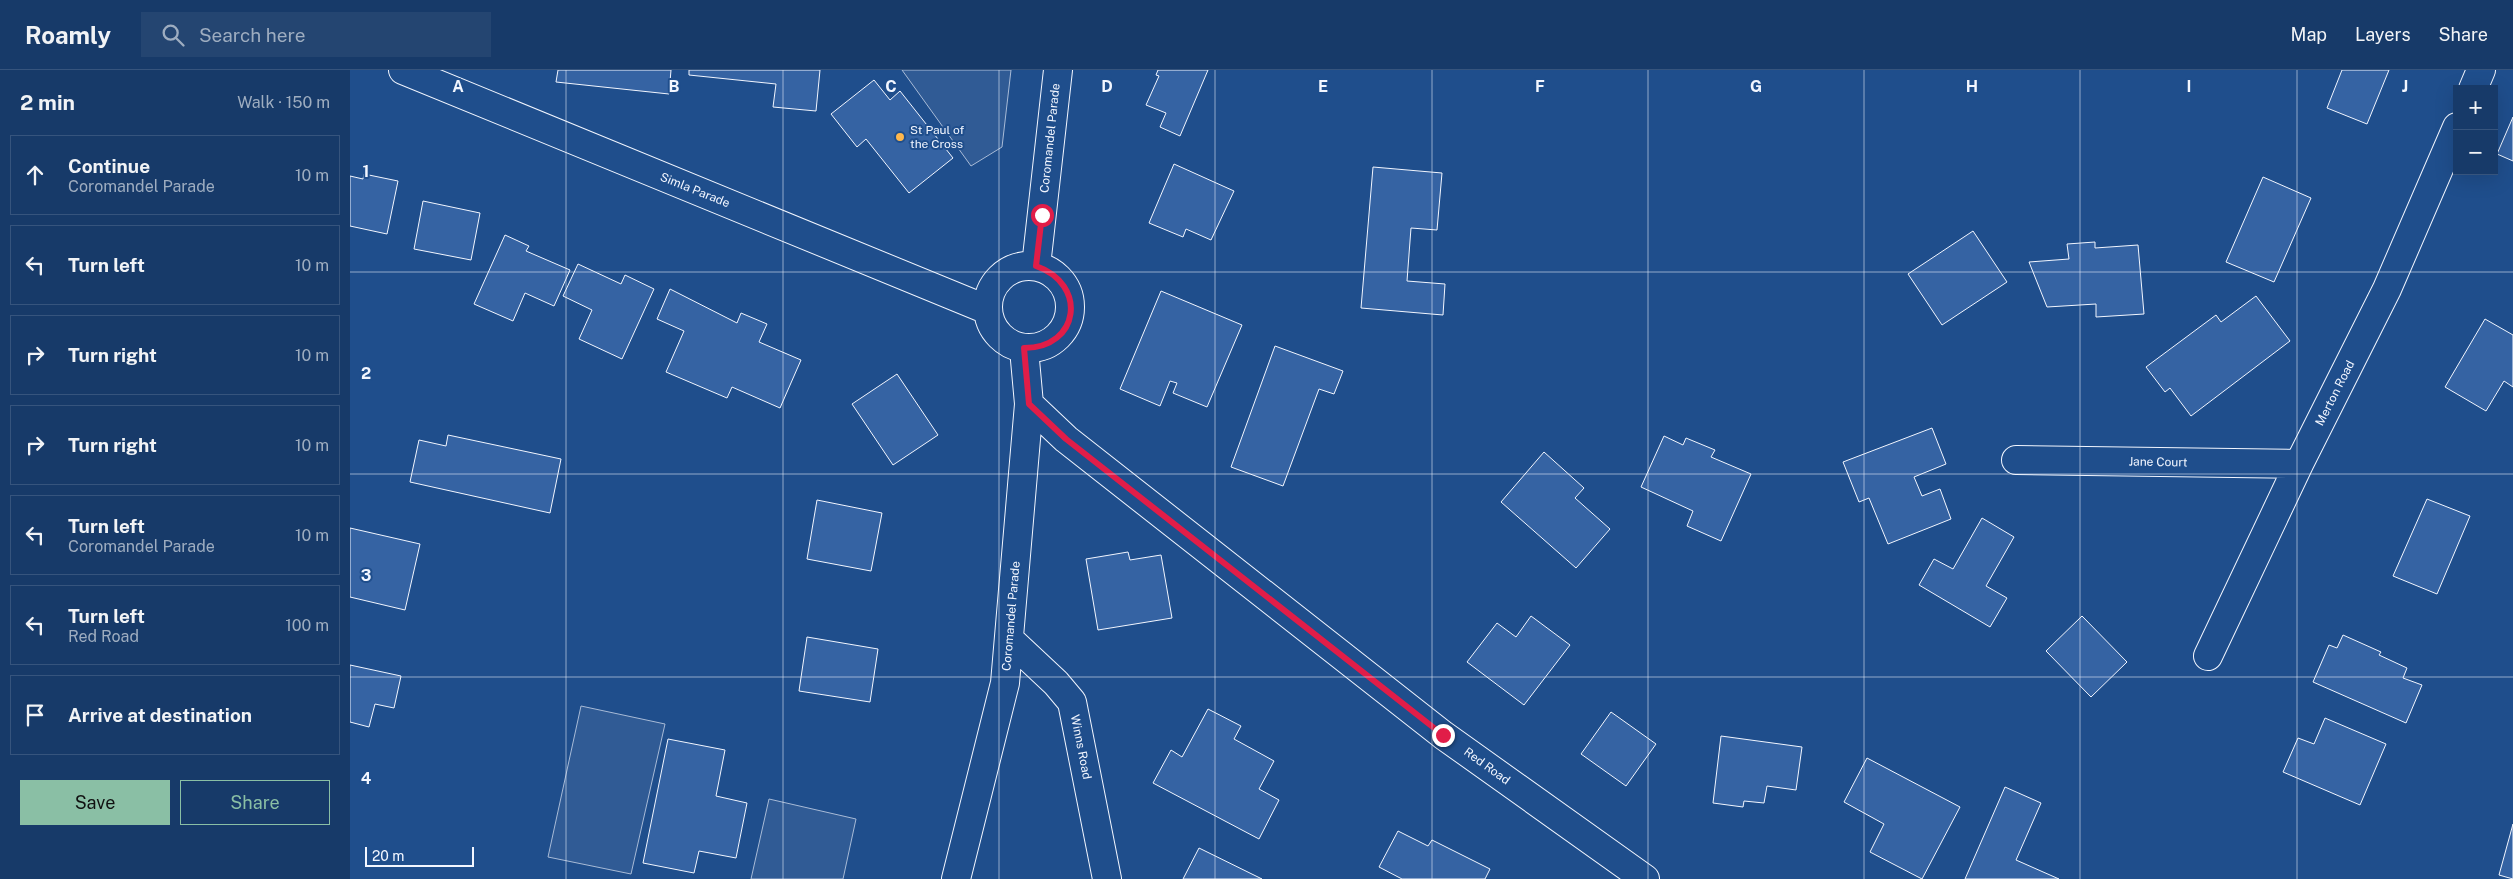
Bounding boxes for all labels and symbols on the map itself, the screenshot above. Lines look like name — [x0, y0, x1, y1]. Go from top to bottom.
text: A — [452, 77, 464, 96]
text: B — [669, 77, 680, 96]
text: C — [885, 77, 897, 96]
text: D — [1101, 77, 1113, 96]
text: E — [1318, 77, 1328, 96]
text: F — [1535, 77, 1545, 96]
text: G — [1750, 77, 1762, 96]
text: H — [1966, 77, 1978, 96]
text: I — [2187, 77, 2191, 96]
text: J — [2402, 77, 2408, 96]
street label: Coromandel Parade — [1037, 82, 1063, 193]
place label: St Paul of the Cross — [910, 123, 965, 151]
marker: St Paul of the Cross — [894, 131, 906, 143]
text: 1 — [363, 162, 369, 181]
street label: Simla Parade — [658, 170, 732, 210]
route start — [1031, 204, 1054, 227]
street label: Merton Road — [2313, 358, 2357, 428]
text: 2 — [361, 364, 371, 383]
street label: Jane Court — [2128, 454, 2188, 470]
street label: Coromandel Parade — [999, 560, 1023, 671]
text: 3 — [361, 566, 371, 585]
street label: Winns Road — [1068, 713, 1094, 781]
route end — [1432, 724, 1455, 747]
street label: Red Road — [1461, 745, 1513, 787]
text: 4 — [361, 769, 372, 788]
scale bar — [365, 844, 474, 867]

